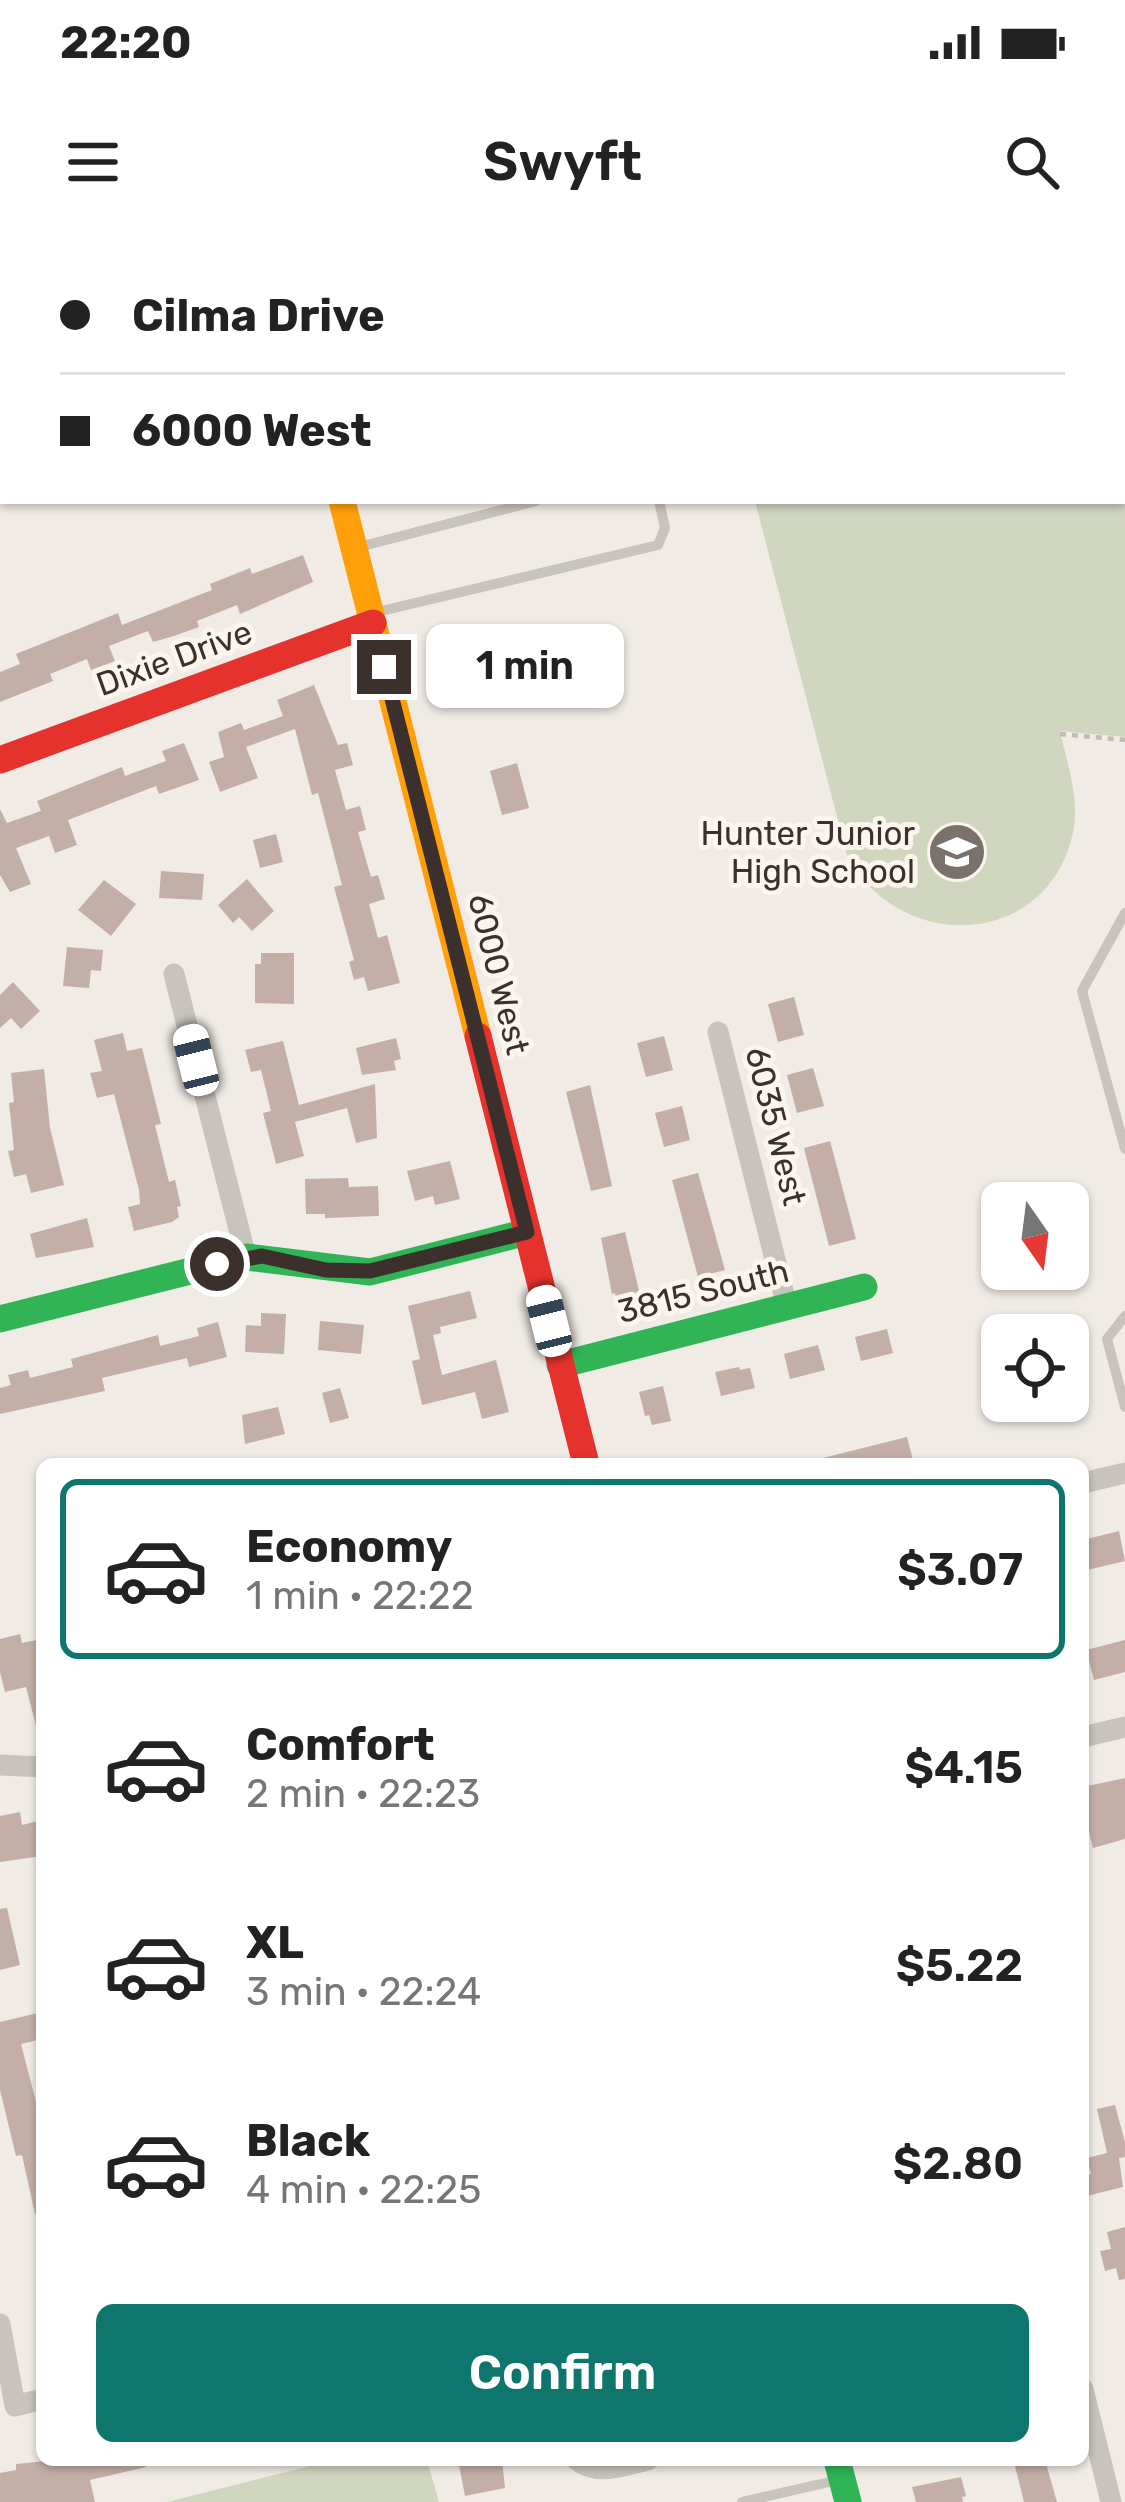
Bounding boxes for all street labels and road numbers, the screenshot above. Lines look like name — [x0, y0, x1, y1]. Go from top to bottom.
street label: Dixie Drive — [91, 612, 257, 704]
street label: 6000 West — [460, 890, 538, 1058]
street label: 6035 West — [738, 1043, 815, 1209]
street label: 3815 South — [613, 1251, 793, 1331]

